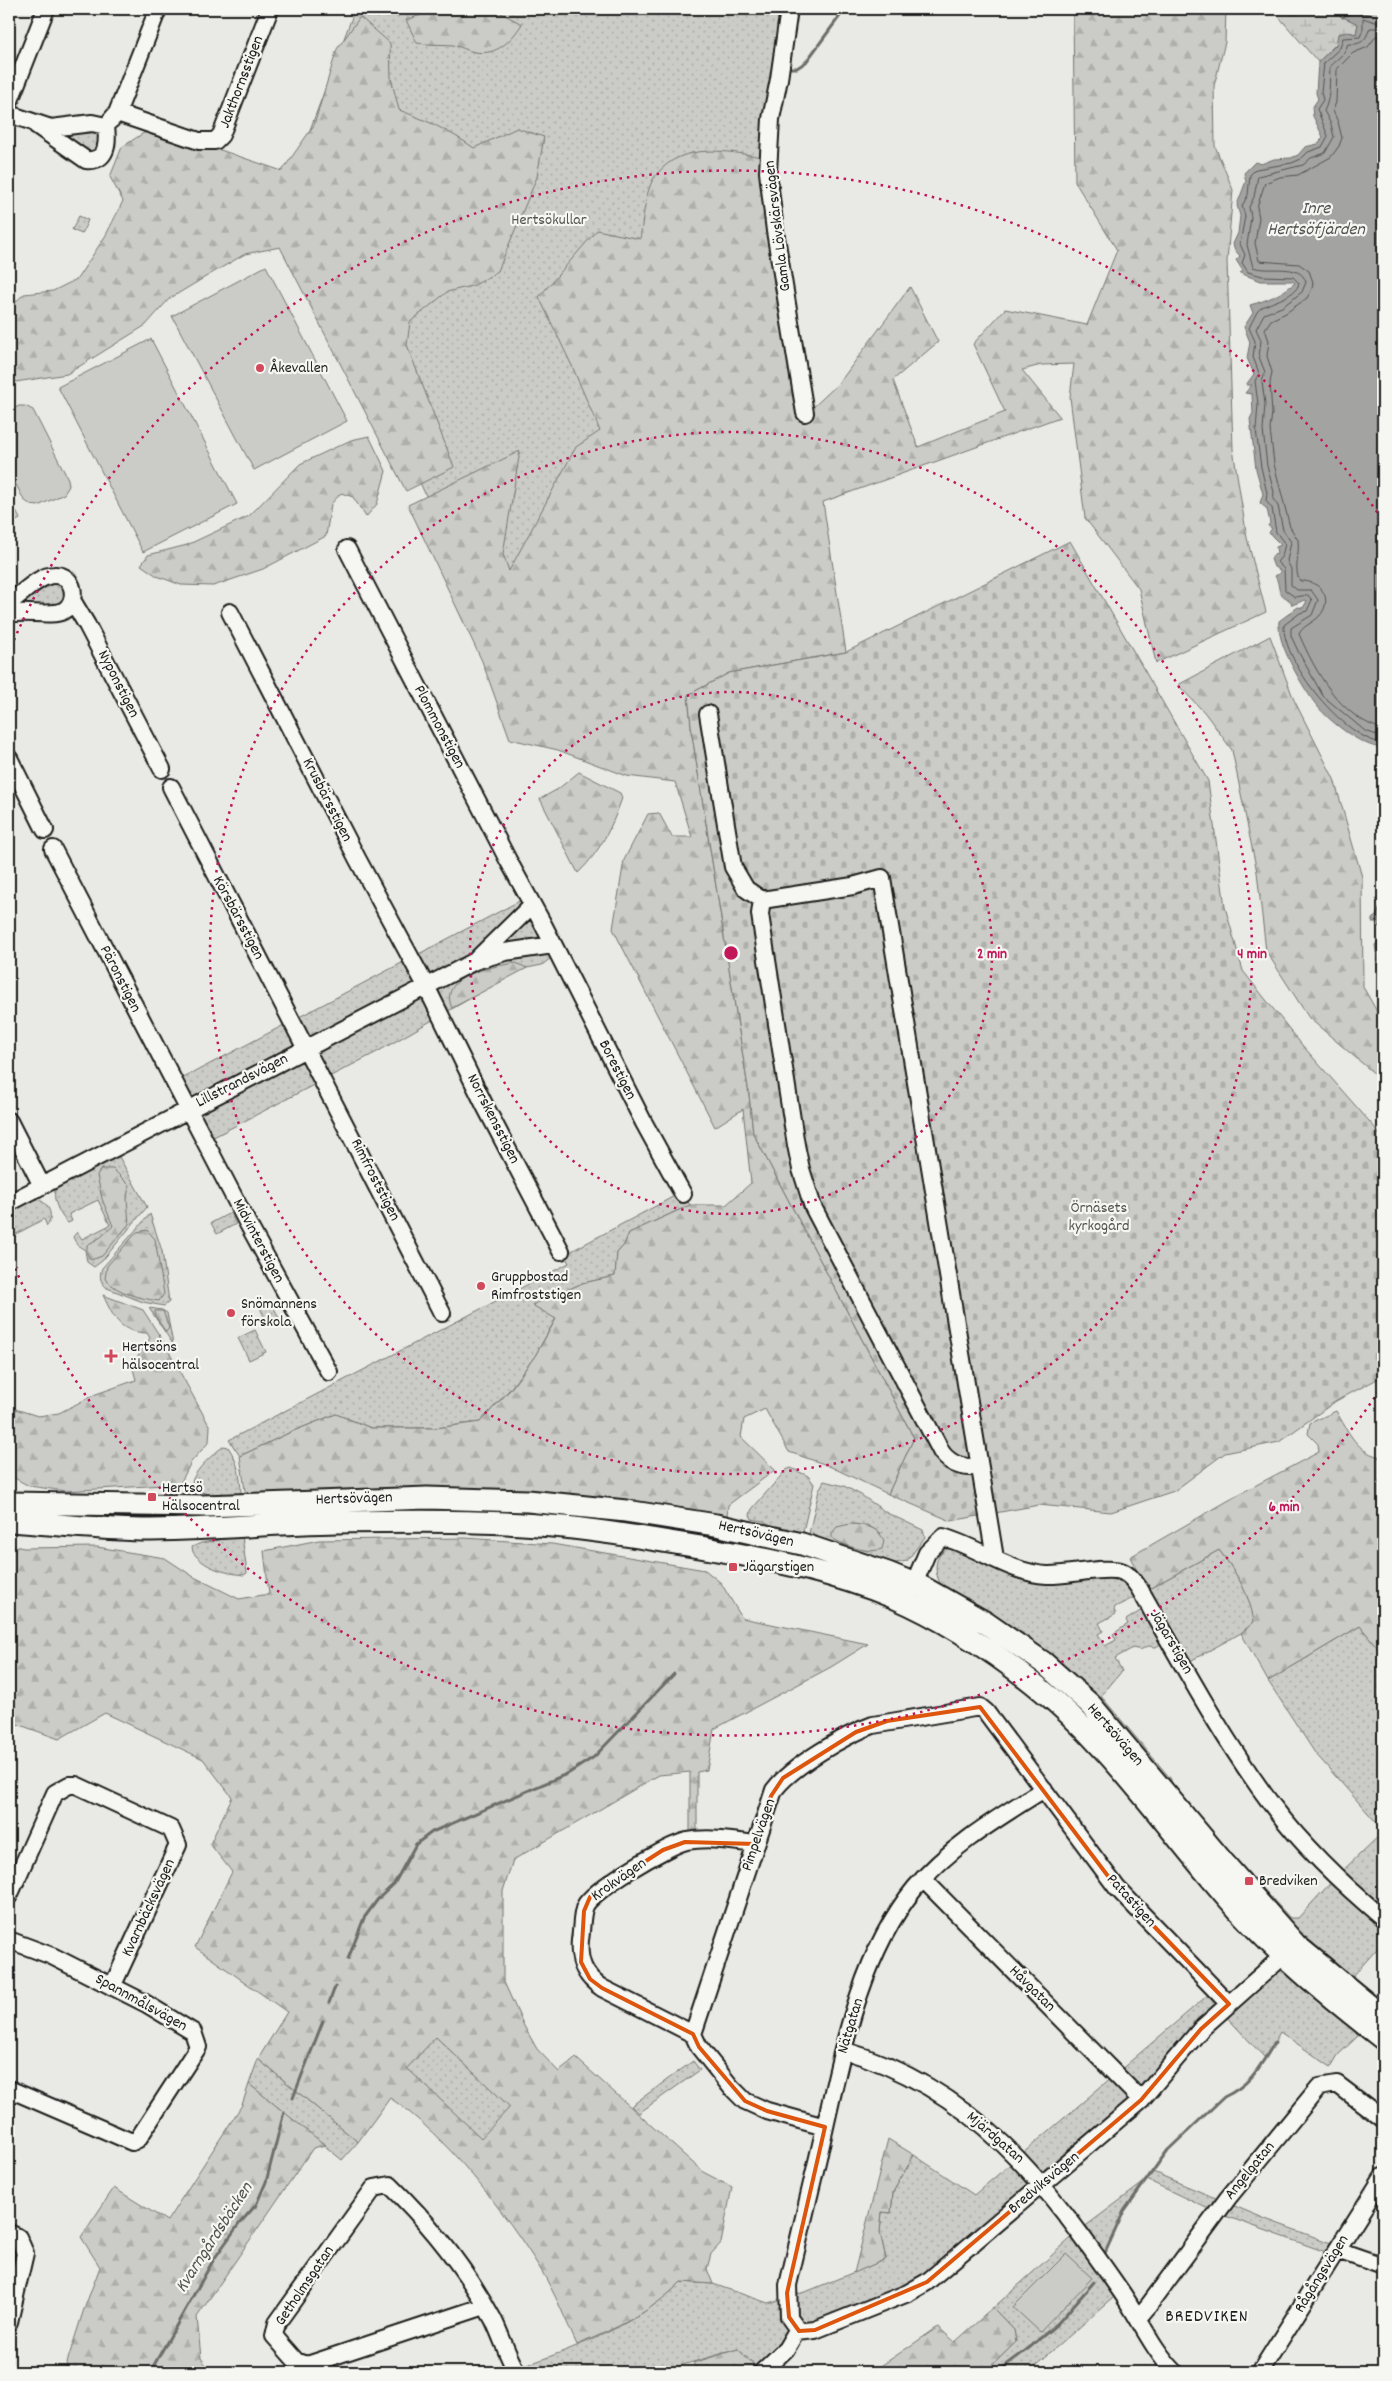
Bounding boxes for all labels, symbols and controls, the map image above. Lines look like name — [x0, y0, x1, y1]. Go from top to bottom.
street label: Jakthornsstigen — [214, 32, 270, 132]
street label: Gamla Lövskärsvägen — [759, 159, 797, 293]
water label: Inre Hertsöfjärden — [1267, 197, 1365, 243]
park label: Hertsökullar — [511, 209, 587, 232]
place label: Åkevallen — [270, 357, 328, 380]
marker: Åkevallen — [254, 362, 266, 374]
street label: Nyponstigen — [91, 646, 145, 722]
street label: Plommonstigen — [407, 681, 471, 773]
street label: Krusbärsstigen — [296, 754, 358, 846]
street label: Körsbärsstigen — [206, 872, 270, 964]
street label: Päronstigen — [93, 941, 147, 1017]
centre of rings — [722, 944, 740, 962]
text: 2 min — [977, 944, 1007, 966]
text: 4 min — [1237, 944, 1267, 966]
street label: Borestigen — [592, 1036, 642, 1104]
street label: Lillstrandsvägen — [192, 1048, 292, 1114]
street label: Norrskensstigen — [460, 1070, 526, 1168]
street label: Rimfroststigen — [344, 1135, 406, 1225]
street label: Midvinterstigen — [226, 1195, 290, 1287]
park label: Örnäsets kyrkogård — [1068, 1197, 1130, 1238]
place label: Gruppbostad Rimfroststigen — [491, 1266, 581, 1307]
marker: Gruppbostad Rimfroststigen — [475, 1280, 487, 1292]
place label: Snömannens förskola — [241, 1293, 317, 1334]
marker: Snömannens förskola — [225, 1307, 237, 1319]
place label: Hertsöns hälsocentral — [122, 1336, 199, 1377]
marker: Hertsöns hälsocentral — [104, 1349, 118, 1363]
place label: Hertsö Hälsocentral — [162, 1477, 240, 1518]
street label: Hertsövägen — [315, 1486, 393, 1512]
marker: Hertsö Hälsocentral — [146, 1491, 158, 1503]
text: 6 min — [1269, 1497, 1299, 1519]
street label: Hertsövägen — [716, 1514, 796, 1554]
place label: Jägarstigen — [743, 1556, 814, 1579]
marker: Jägarstigen — [727, 1561, 739, 1573]
street label: Jägarstigen — [1143, 1605, 1199, 1679]
street label: Hertsövägen — [1081, 1698, 1149, 1772]
street label: Pimpelvägen — [736, 1796, 782, 1874]
street label: Krokvägen — [587, 1852, 651, 1908]
street label: Kvarnbäcksvägen — [116, 1855, 182, 1961]
street label: Patastigen — [1101, 1869, 1161, 1933]
place label: Bredviken — [1259, 1870, 1318, 1893]
marker: Bredviken — [1243, 1875, 1255, 1887]
street label: Håvgatan — [1003, 1960, 1061, 2018]
street label: Spannmålsvägen — [91, 1968, 191, 2038]
street label: Nätgatan — [832, 1995, 870, 2057]
street label: Mjärdgatan — [961, 2106, 1029, 2170]
street label: Angelgatan — [1219, 2137, 1281, 2205]
street label: Bredviksvägen — [1003, 2146, 1085, 2220]
water label: Kvarngårdsbäcken — [170, 2178, 260, 2298]
street label: Rågångsvägen — [1289, 2231, 1355, 2317]
street label: Getholmsgatan — [270, 2241, 340, 2331]
district label: BREDVIKEN — [1165, 2305, 1249, 2330]

